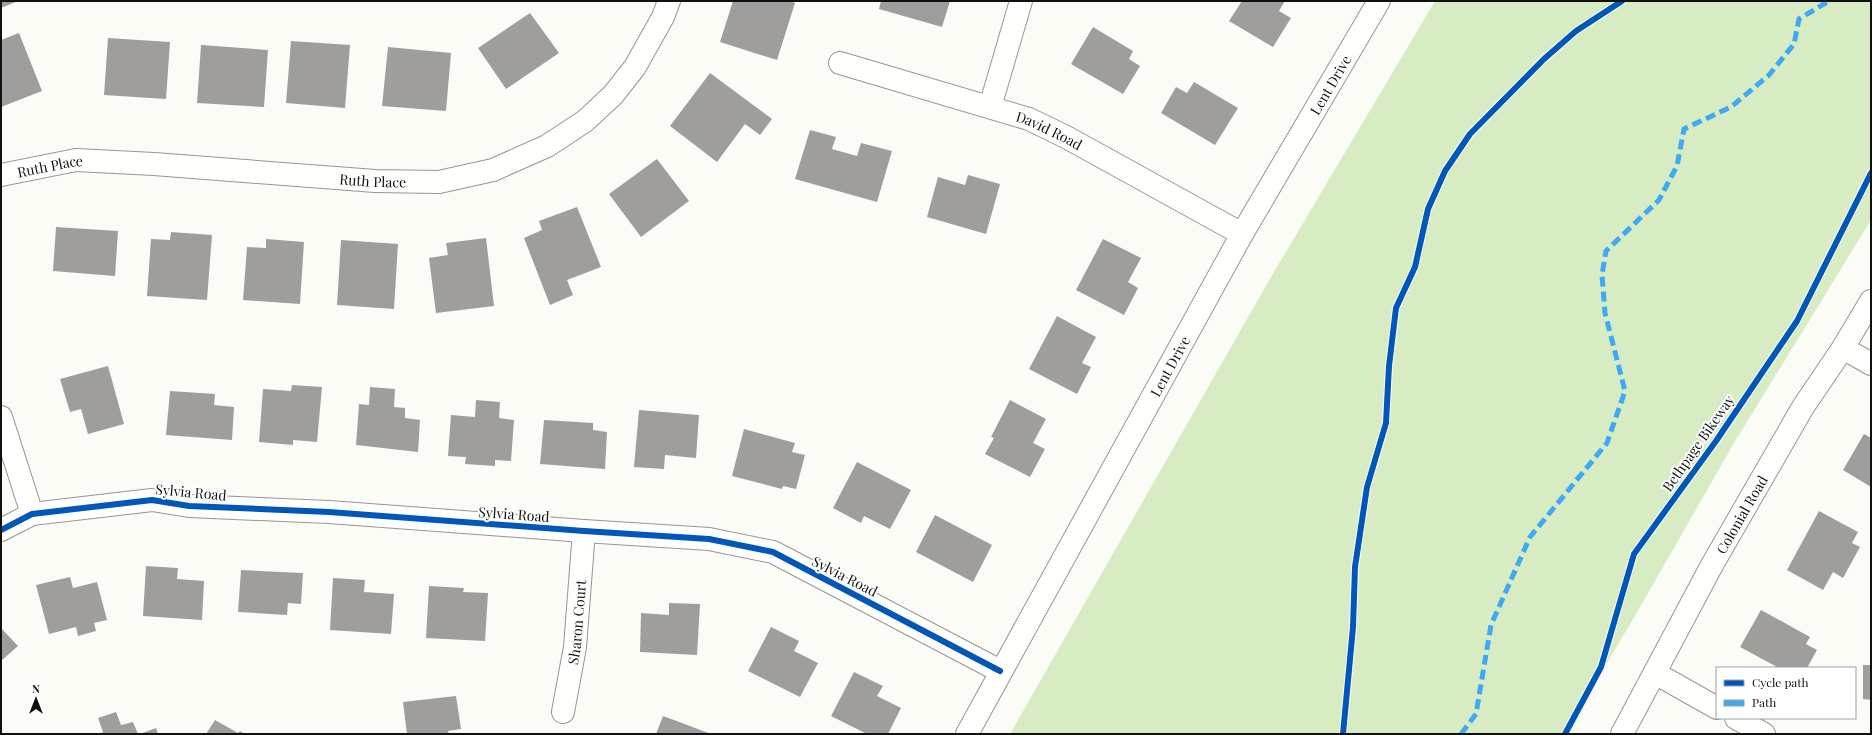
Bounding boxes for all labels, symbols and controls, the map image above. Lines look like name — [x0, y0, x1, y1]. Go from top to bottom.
street label: Lent Drive — [1305, 51, 1355, 118]
street label: David Road — [1014, 106, 1086, 154]
street label: Ruth Place — [15, 151, 83, 181]
street label: Ruth Place — [339, 169, 406, 191]
street label: Lent Drive — [1145, 332, 1194, 400]
street label: Bethpage Bikeway — [1658, 391, 1738, 495]
street label: Colonial Road — [1711, 472, 1771, 557]
street label: Sylvia Road — [155, 479, 227, 505]
street label: Sylvia Road — [478, 502, 550, 526]
street label: Sylvia Road — [809, 551, 881, 601]
street label: Sharon Court — [562, 578, 590, 666]
legend — [1716, 667, 1856, 719]
text: Cycle path — [1752, 674, 1809, 690]
north arrow — [16, 679, 56, 719]
text: N — [32, 681, 40, 696]
text: Path — [1752, 694, 1776, 710]

